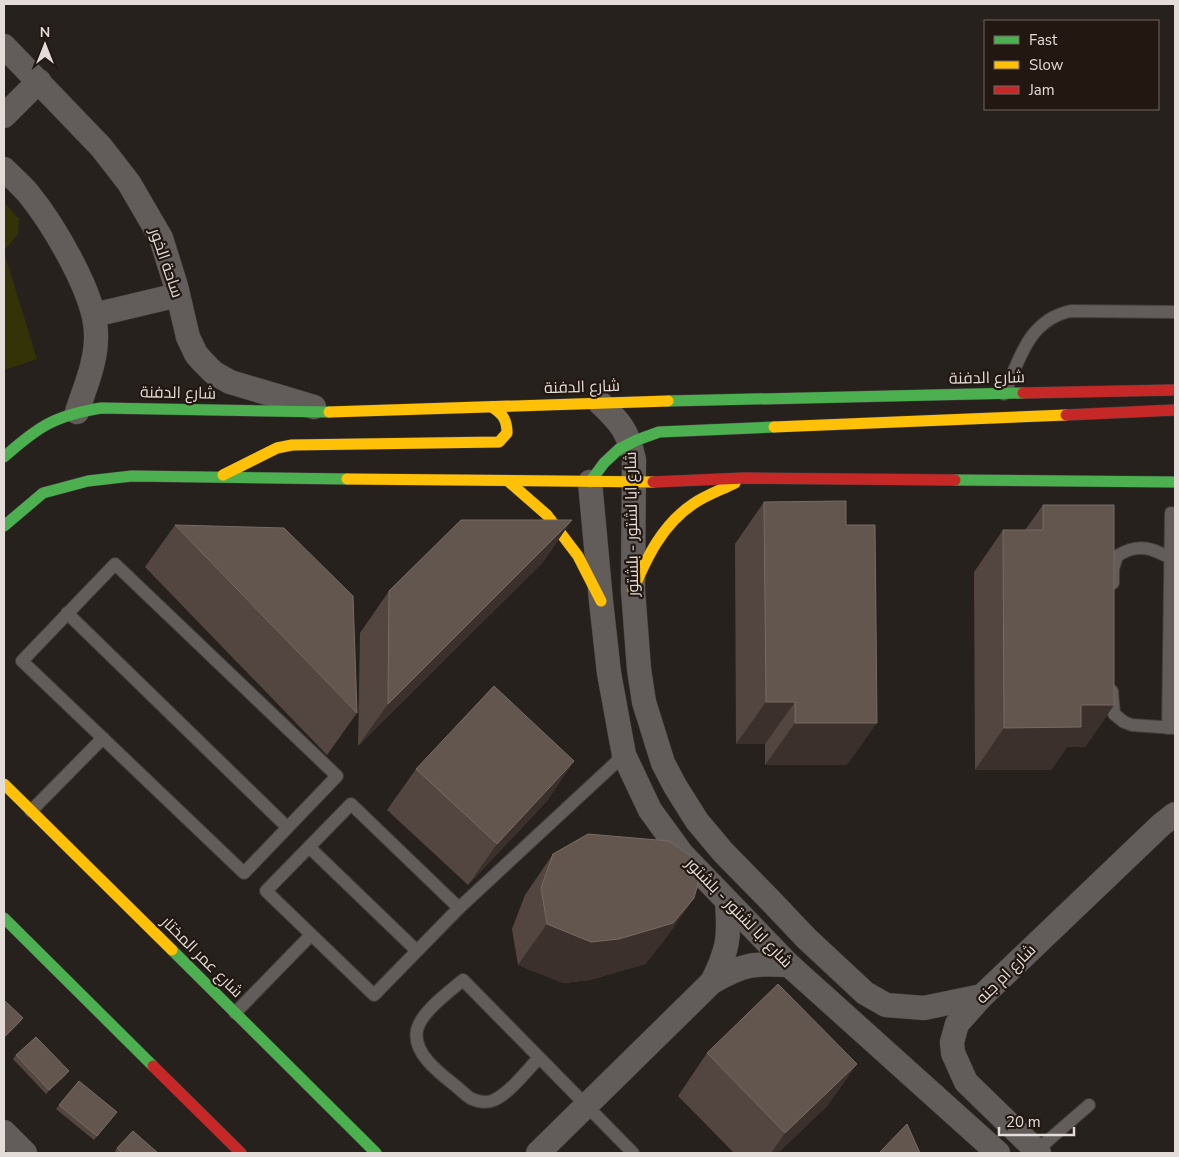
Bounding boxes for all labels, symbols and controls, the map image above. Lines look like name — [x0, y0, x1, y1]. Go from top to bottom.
north arrow — [20, 20, 70, 70]
legend — [984, 20, 1159, 110]
text: N — [40, 23, 50, 42]
text: Fast — [1029, 30, 1058, 50]
text: Slow — [1029, 55, 1064, 75]
text: Jam — [1028, 80, 1055, 100]
street label: ساحة الخور — [144, 224, 188, 301]
street label: شارع الدفنة — [949, 366, 1025, 390]
street label: شارع الدفنة — [544, 375, 620, 399]
street label: شارع الدفنة — [140, 381, 216, 405]
street label: شارع ابا لشتور - بلشتور — [620, 451, 644, 598]
street label: شارع ابا لشتور - بلشتور — [680, 853, 797, 973]
street label: شارع عمر المختار — [156, 911, 248, 1003]
street label: شارع ام جنه — [971, 939, 1041, 1009]
scale bar — [999, 1104, 1074, 1136]
text: 20 m — [1006, 1112, 1041, 1132]

